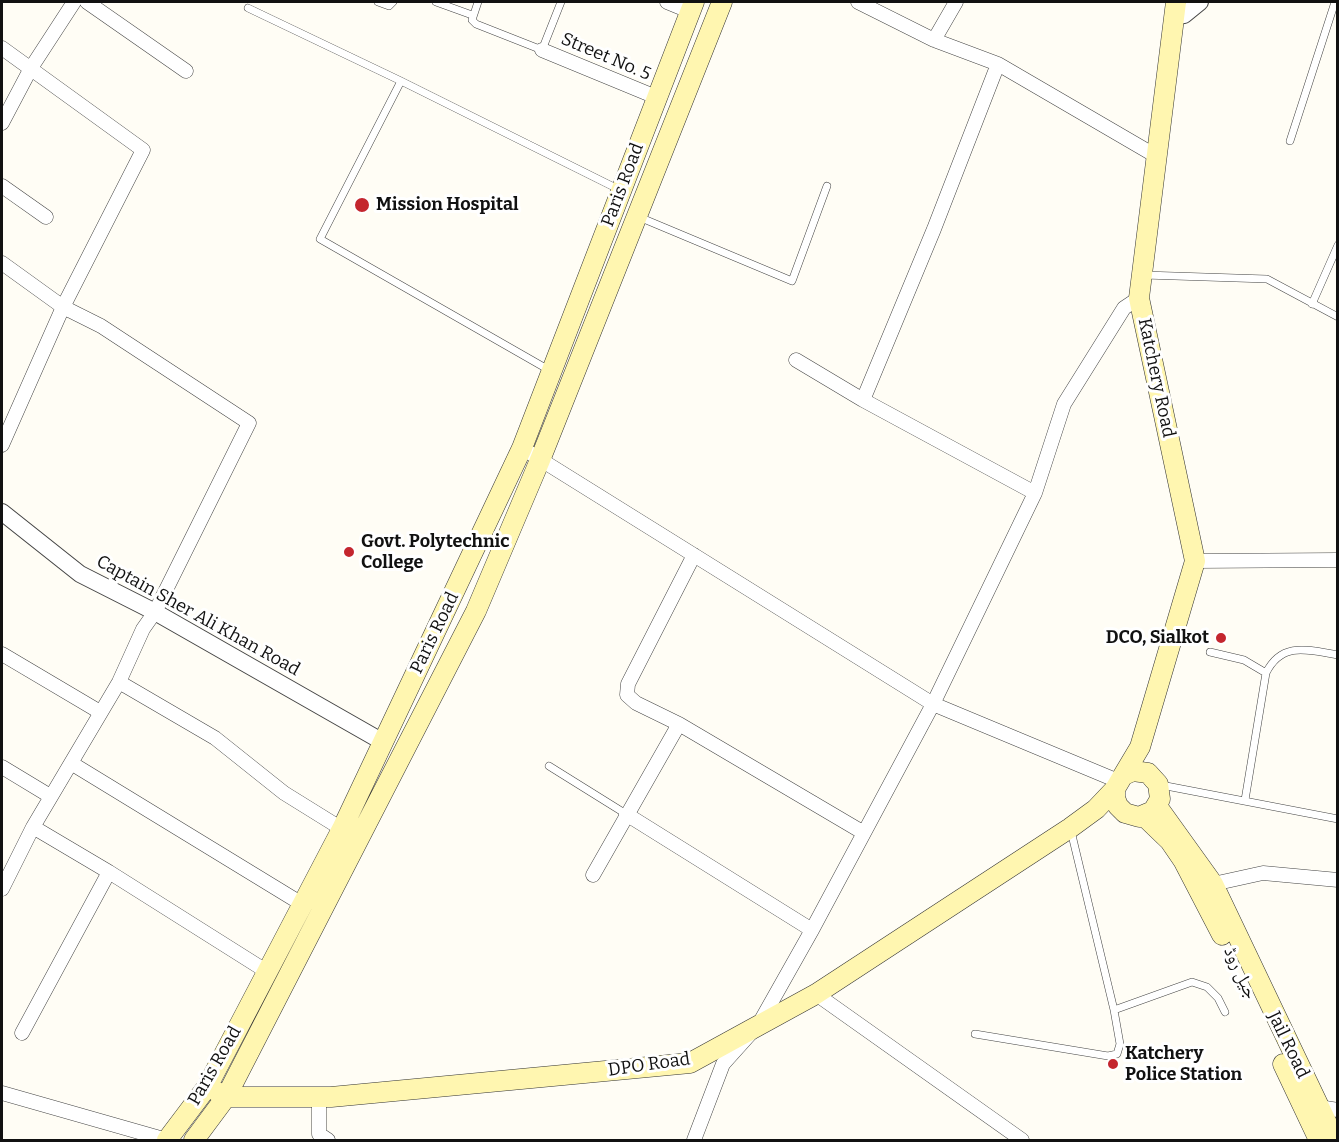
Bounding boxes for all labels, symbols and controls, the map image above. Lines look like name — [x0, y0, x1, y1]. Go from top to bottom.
street label: Street No. 5 — [558, 28, 654, 86]
street label: Paris Road — [597, 140, 649, 230]
place label: Mission Hospital — [376, 194, 519, 216]
marker: Mission Hospital — [353, 196, 371, 214]
street label: Katchery Road — [1133, 316, 1179, 440]
place label: Govt. Polytechnic College — [361, 531, 510, 574]
marker: Govt. Polytechnic College — [342, 545, 356, 559]
street label: Captain Sher Ali Khan Road — [92, 551, 304, 681]
street label: Paris Road — [406, 589, 464, 677]
place label: DCO, Sialkot — [1106, 627, 1209, 649]
marker: DCO, Sialkot — [1214, 631, 1228, 645]
street label: جیل روڈ — [1219, 944, 1261, 1002]
street label: Jail Road — [1263, 1008, 1313, 1082]
street label: Paris Road — [184, 1023, 246, 1109]
place label: Katchery Police Station — [1125, 1043, 1242, 1086]
street label: DPO Road — [606, 1049, 692, 1081]
marker: Katchery Police Station — [1106, 1057, 1120, 1071]

